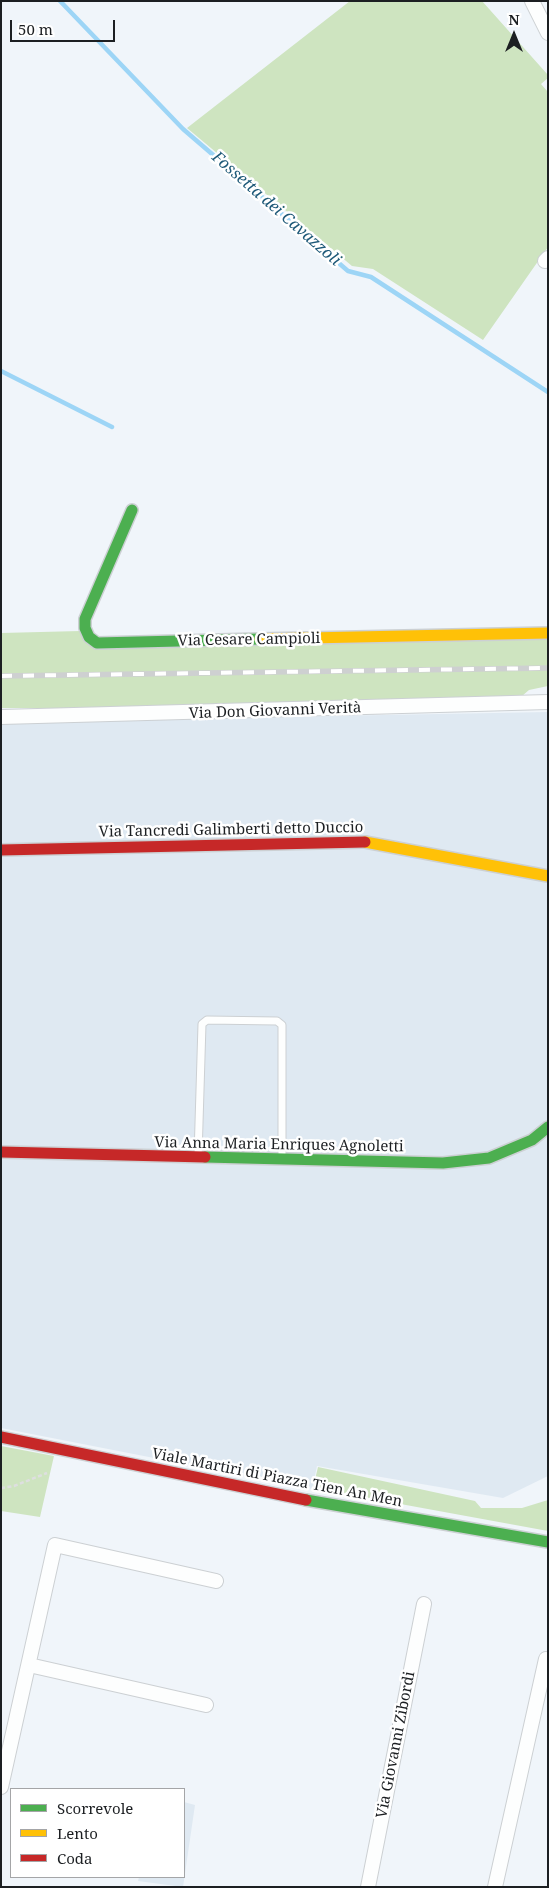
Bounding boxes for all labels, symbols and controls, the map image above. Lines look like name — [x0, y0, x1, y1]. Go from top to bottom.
scale bar — [12, 10, 118, 42]
north arrow — [489, 10, 539, 60]
text: N — [508, 10, 520, 29]
text: 50 m — [18, 19, 53, 39]
water label: Fossetta dei Cavazzoli — [208, 148, 344, 270]
street label: Via Cesare Campioli — [178, 630, 320, 650]
street label: Via Don Giovanni Verità — [188, 699, 362, 723]
street label: Via Tancredi Galimberti detto Duccio — [99, 819, 363, 841]
street label: Via Anna Maria Enriques Agnoletti — [154, 1134, 404, 1156]
street label: Viale Martiri di Piazza Tien An Men — [150, 1445, 404, 1511]
street label: Via Giovanni Zibordi — [373, 1670, 419, 1820]
legend — [10, 1788, 185, 1878]
text: Scorrevole — [57, 1798, 133, 1818]
text: Lento — [57, 1823, 98, 1843]
text: Coda — [57, 1848, 93, 1868]

